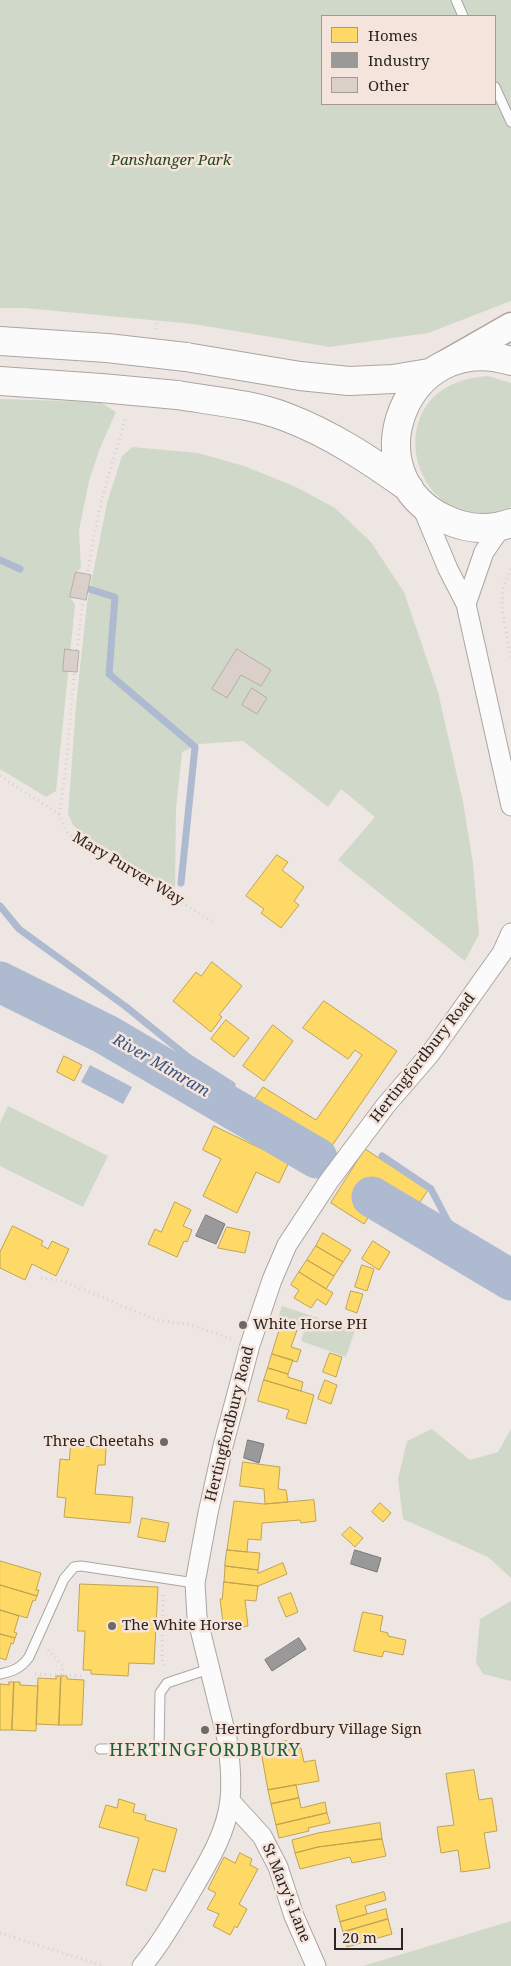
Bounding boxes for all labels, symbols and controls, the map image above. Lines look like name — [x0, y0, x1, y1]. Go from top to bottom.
legend — [321, 15, 496, 105]
text: Homes — [368, 25, 418, 45]
text: Industry — [368, 50, 430, 70]
text: Other — [368, 75, 409, 95]
park label: Panshanger Park — [111, 152, 231, 170]
street label: Mary Purver Way — [69, 829, 187, 909]
street label: Hertingfordbury Road — [367, 990, 479, 1126]
water label: River Mimram — [109, 1031, 213, 1101]
place label: White Horse PH — [253, 1316, 367, 1334]
marker: White Horse PH — [237, 1319, 249, 1331]
street label: Hertingfordbury Road — [202, 1344, 258, 1504]
place label: Three Cheetahs — [43, 1433, 154, 1451]
marker: Three Cheetahs — [158, 1436, 170, 1448]
place label: The White Horse — [122, 1617, 242, 1635]
marker: The White Horse — [106, 1620, 118, 1632]
place label: Hertingfordbury Village Sign — [215, 1721, 422, 1739]
marker: Hertingfordbury Village Sign — [199, 1724, 211, 1736]
district label: HERTINGFORDBURY — [107, 1740, 303, 1762]
street label: St Mary's Lane — [258, 1841, 314, 1945]
scale bar — [336, 1918, 405, 1950]
text: 20 m — [342, 1927, 377, 1947]

